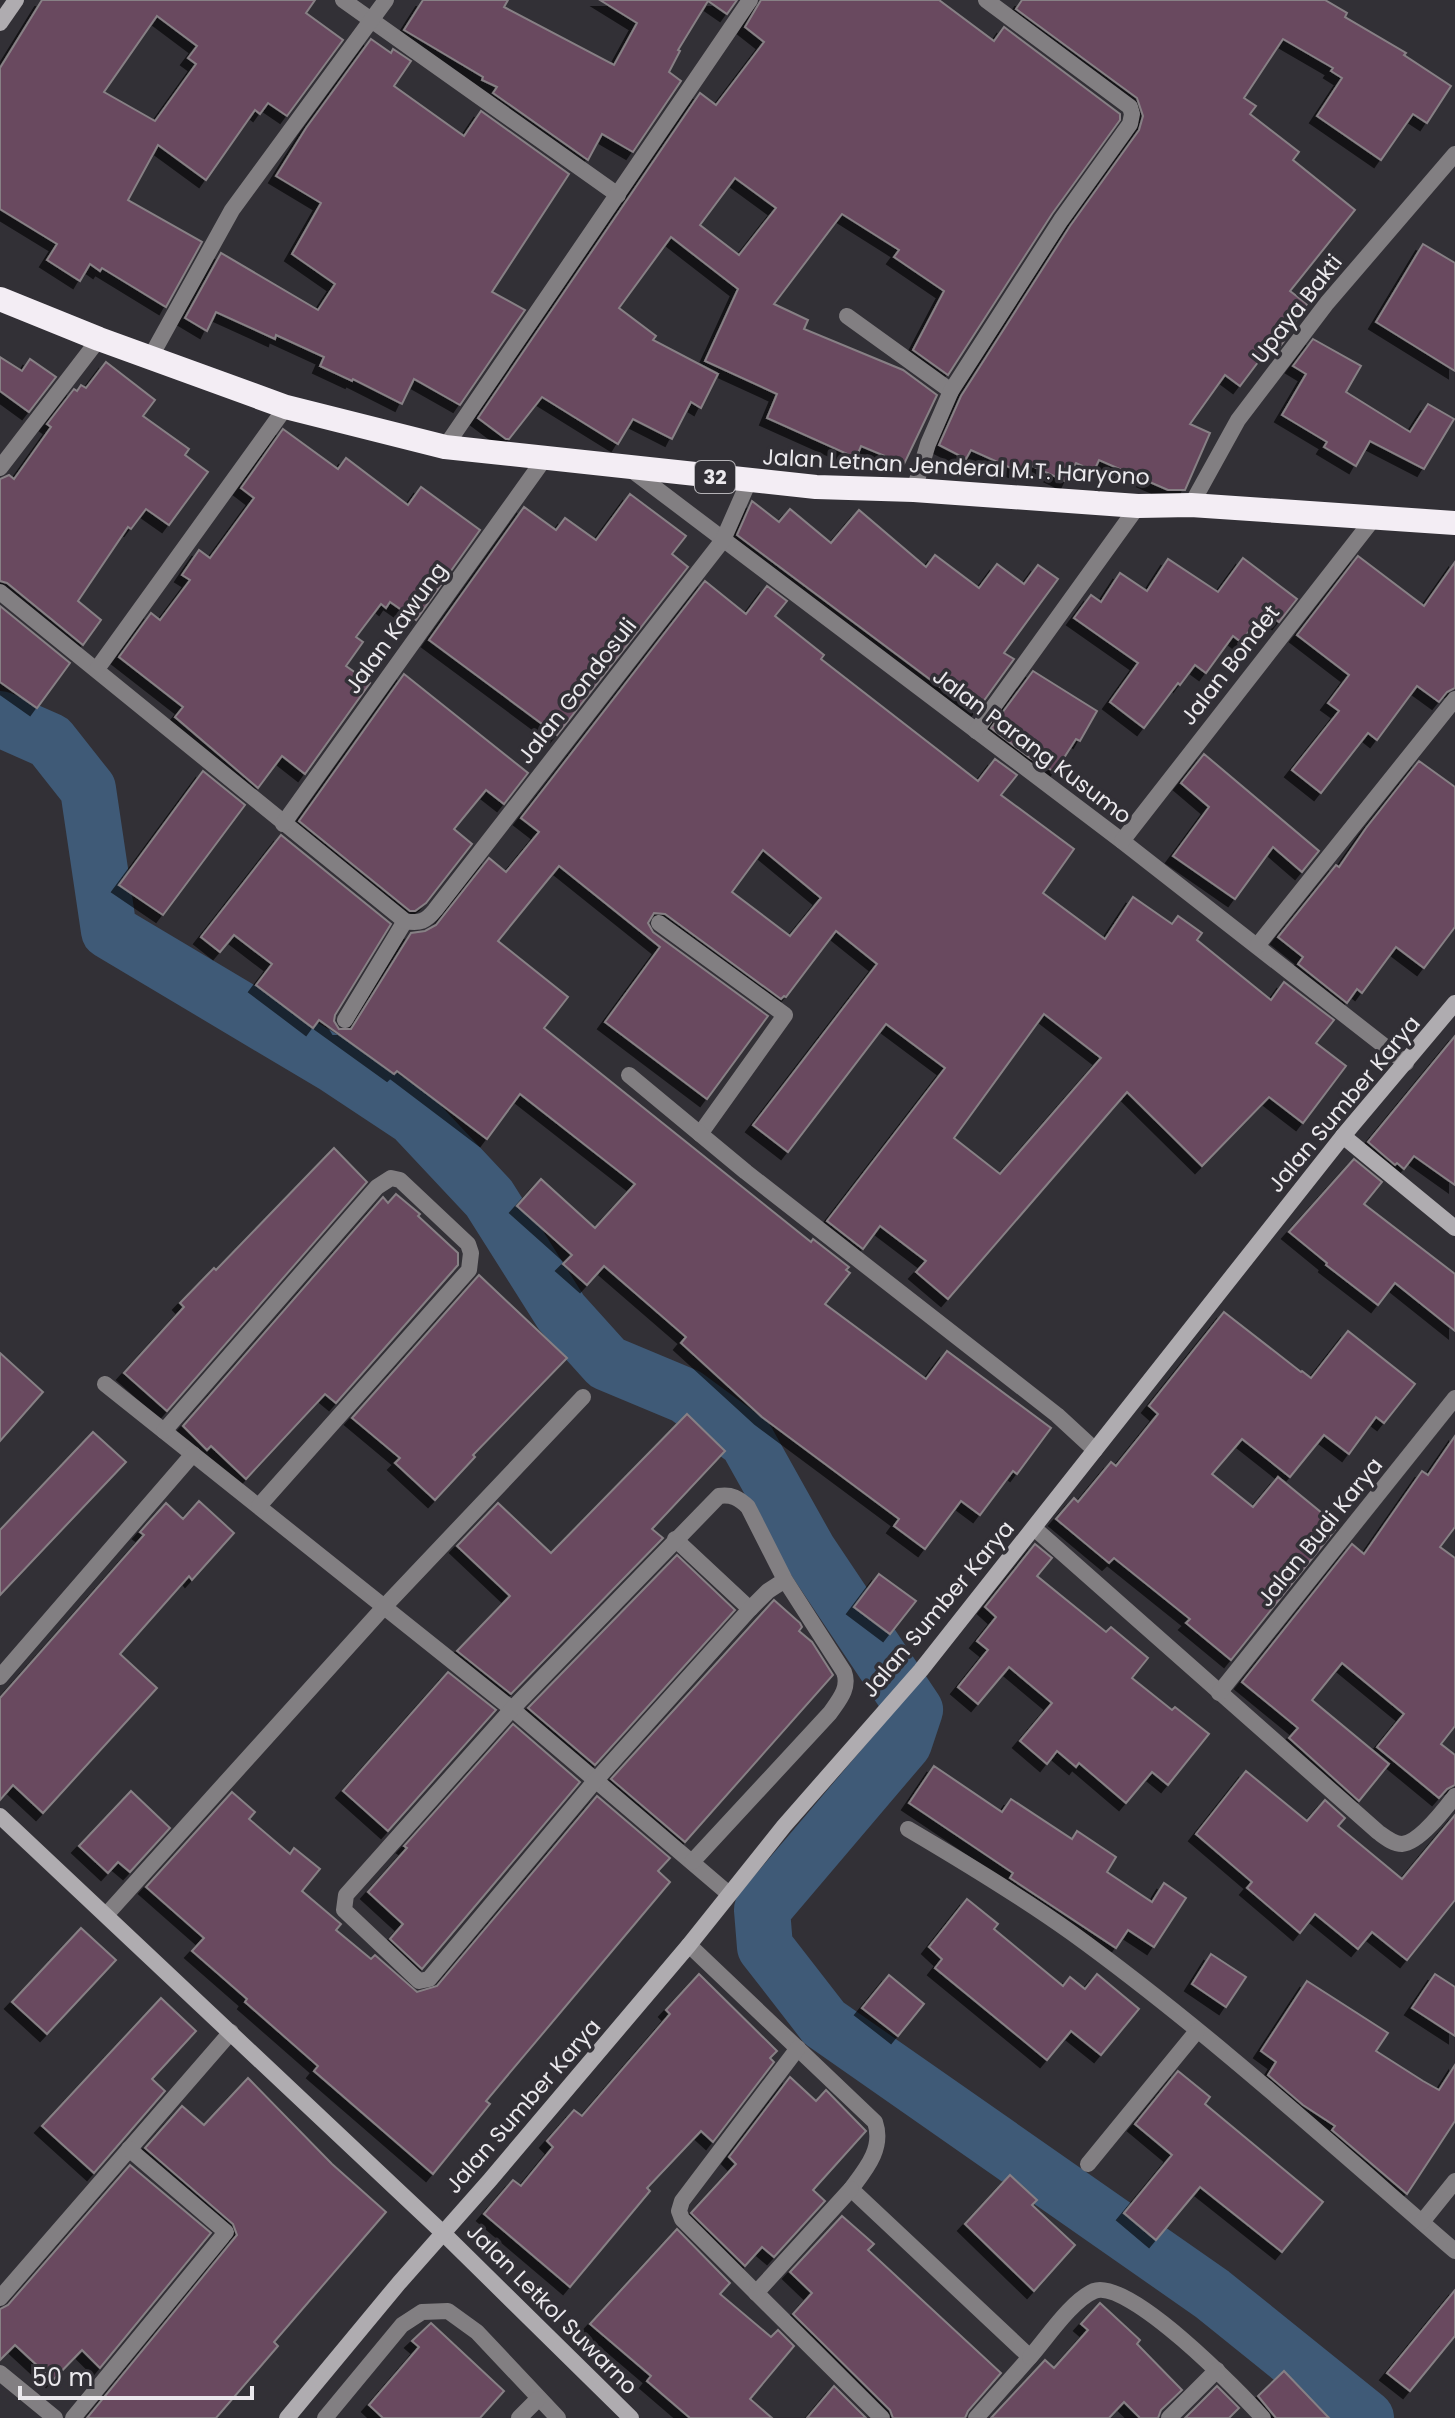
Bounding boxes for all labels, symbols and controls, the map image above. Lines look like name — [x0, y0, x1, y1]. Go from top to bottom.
street label: Upaya Bakti — [1245, 248, 1349, 370]
street label: Jalan Letnan Jenderal M.T. Haryono — [761, 441, 1151, 493]
road number: 32 — [695, 461, 735, 493]
street label: Jalan Kawung — [338, 556, 454, 700]
street label: Jalan Bondet — [1173, 598, 1287, 732]
street label: Jalan Gondosuli — [510, 612, 644, 770]
street label: Jalan Parang Kusumo — [926, 661, 1138, 831]
street label: Jalan Sumber Karya — [1261, 1009, 1427, 1199]
street label: Jalan Budi Karya — [1250, 1451, 1390, 1613]
street label: Jalan Sumber Karya — [855, 1514, 1021, 1704]
street label: Jalan Sumber Karya — [438, 2012, 608, 2200]
street label: Jalan Letkol Suwarno — [459, 2216, 645, 2402]
scale bar — [20, 2350, 252, 2400]
text: 50 m — [32, 2361, 93, 2394]

